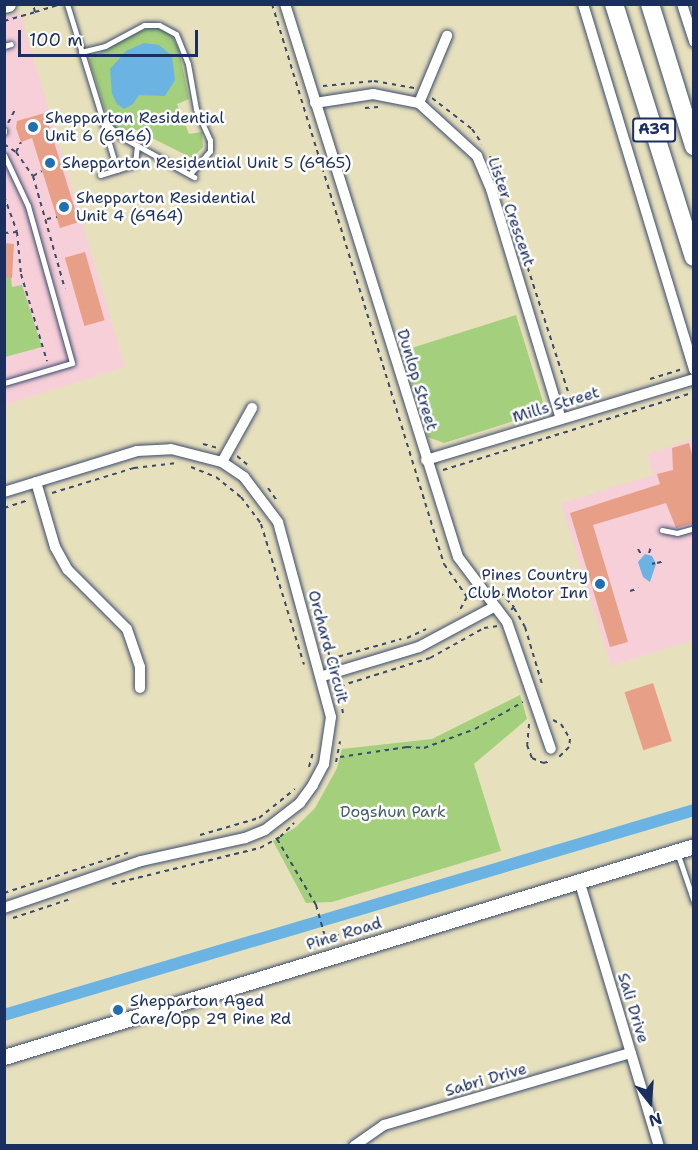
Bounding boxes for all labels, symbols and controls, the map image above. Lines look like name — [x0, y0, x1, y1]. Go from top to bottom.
scale bar — [21, 18, 201, 56]
text: 100 m — [29, 28, 83, 52]
place label: Shepparton Residential Unit 6 (6966) — [45, 108, 224, 146]
road number: A39 — [632, 118, 676, 142]
marker: Shepparton Residential Unit 6 (6966) — [26, 120, 40, 134]
place label: Shepparton Residential Unit 5 (6965) — [62, 153, 351, 173]
street label: Lister Crescent — [483, 155, 539, 269]
marker: Shepparton Residential Unit 5 (6965) — [43, 156, 57, 170]
place label: Shepparton Residential Unit 4 (6964) — [76, 188, 255, 226]
marker: Shepparton Residential Unit 4 (6964) — [57, 200, 71, 214]
street label: Dunlop Street — [392, 327, 442, 433]
street label: Mills Street — [510, 383, 602, 427]
place label: Pines Country Club Motor Inn — [468, 565, 588, 603]
marker: Pines Country Club Motor Inn — [593, 577, 607, 591]
street label: Orchard Circuit — [304, 588, 352, 706]
park label: Dogshun Park — [340, 802, 446, 822]
street label: Pine Road — [304, 913, 384, 955]
street label: Sali Drive — [613, 971, 653, 1045]
place label: Shepparton Aged Care/Opp 29 Pine Rd — [130, 991, 291, 1029]
marker: Shepparton Aged Care/Opp 29 Pine Rd — [111, 1003, 125, 1017]
street label: Sabri Drive — [443, 1059, 529, 1101]
north arrow — [620, 1072, 680, 1132]
text: N — [646, 1108, 665, 1132]

